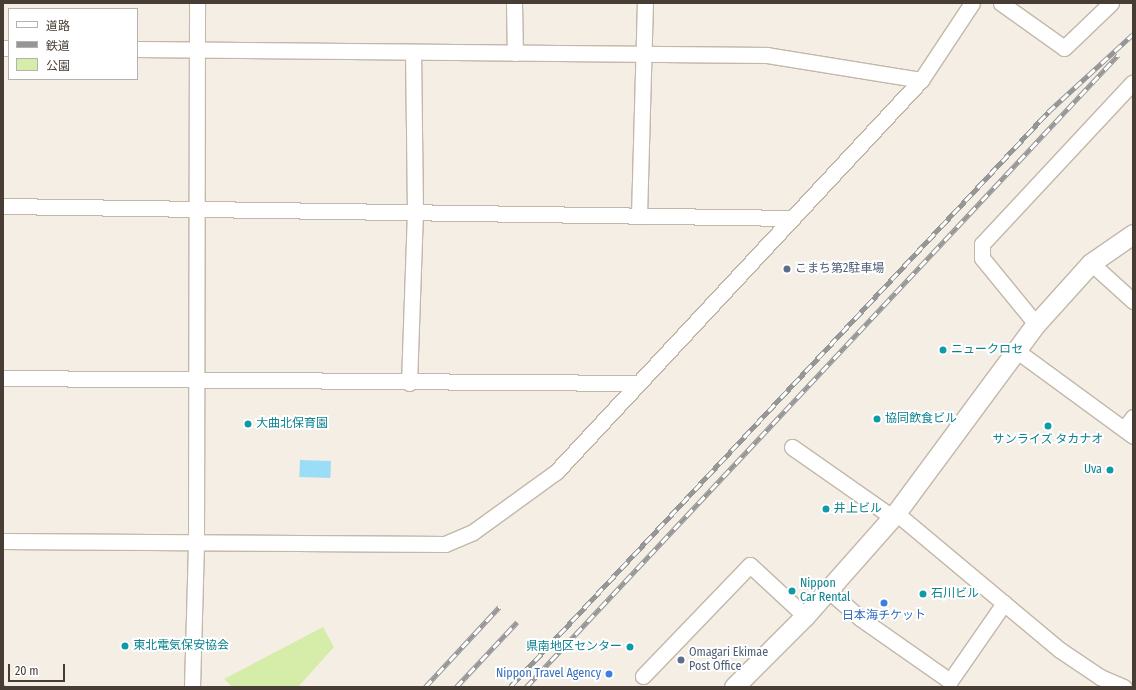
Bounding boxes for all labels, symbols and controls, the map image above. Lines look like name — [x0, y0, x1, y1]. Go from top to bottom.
legend — [8, 8, 138, 80]
text: 道路 — [46, 19, 70, 33]
text: 鉄道 — [46, 39, 70, 53]
text: 公園 — [46, 59, 70, 73]
place label: こまち第2駐車場 — [795, 262, 884, 276]
marker: こまち第2駐車場 — [782, 264, 792, 274]
place label: ニュークロセ — [951, 343, 1023, 357]
marker: ニュークロセ — [938, 345, 948, 355]
place label: 協同飲食ビル — [885, 412, 957, 426]
marker: 協同飲食ビル — [872, 414, 882, 424]
place label: 大曲北保育園 — [256, 417, 328, 431]
marker: 大曲北保育園 — [243, 419, 253, 429]
marker: サンライズ タカナオ — [1043, 421, 1053, 431]
place label: サンライズ タカナオ — [993, 433, 1103, 447]
place label: Uva — [1084, 463, 1102, 477]
marker: Uva — [1105, 465, 1115, 475]
place label: 井上ビル — [834, 502, 882, 516]
marker: 井上ビル — [821, 504, 831, 514]
place label: Nippon Car Rental — [800, 577, 850, 605]
marker: Nippon Car Rental — [787, 586, 797, 596]
place label: 石川ビル — [931, 587, 979, 601]
marker: 石川ビル — [918, 589, 928, 599]
marker: 日本海チケット — [879, 598, 889, 608]
place label: 日本海チケット — [842, 609, 926, 623]
place label: 東北電気保安協会 — [133, 639, 229, 653]
place label: 県南地区センター — [526, 640, 622, 654]
marker: 東北電気保安協会 — [120, 641, 130, 651]
marker: 県南地区センター — [625, 642, 635, 652]
place label: Omagari Ekimae Post Office — [689, 646, 768, 674]
marker: Omagari Ekimae Post Office — [676, 655, 686, 665]
scale bar — [10, 656, 67, 682]
text: 20 m — [15, 664, 39, 678]
place label: Nippon Travel Agency — [496, 667, 601, 681]
marker: Nippon Travel Agency — [604, 669, 614, 679]

